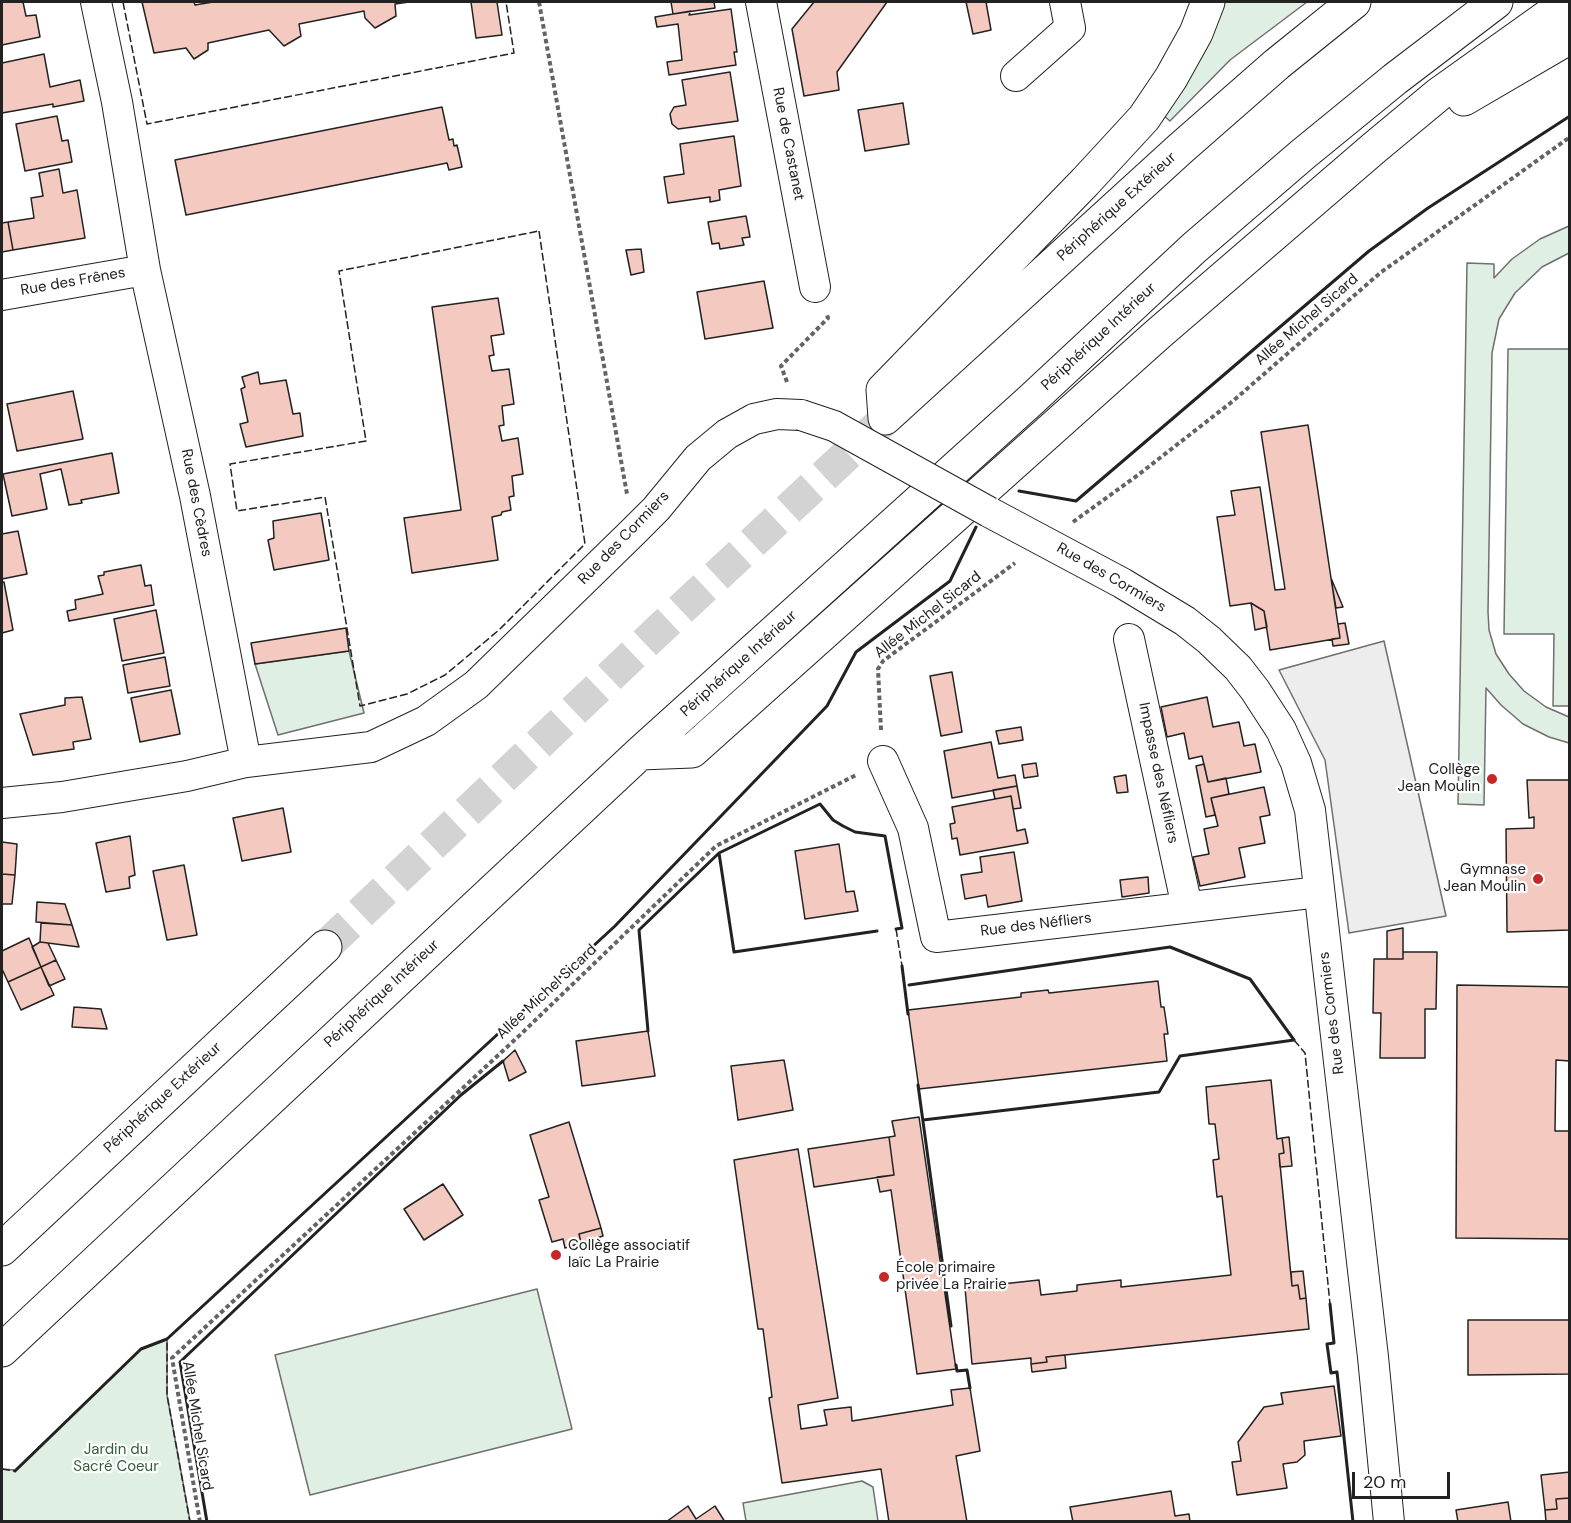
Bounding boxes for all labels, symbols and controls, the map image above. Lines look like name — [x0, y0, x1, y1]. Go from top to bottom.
street label: Rue de Castanet — [768, 86, 808, 202]
street label: Périphérique Extérieur — [1054, 149, 1180, 265]
street label: Rue des Frênes — [19, 264, 127, 300]
street label: Allée Michel Sicard — [1252, 270, 1362, 370]
street label: Périphérique Intérieur — [1038, 279, 1160, 395]
street label: Rue des Cèdres — [177, 448, 215, 558]
street label: Rue des Cormiers — [575, 487, 673, 589]
street label: Rue des Cormiers — [1053, 539, 1169, 617]
street label: Allée Michel Sicard — [871, 568, 985, 662]
street label: Périphérique Intérieur — [677, 607, 801, 721]
street label: Impasse des Néfliers — [1134, 701, 1182, 845]
place label: Collège Jean Moulin — [1398, 761, 1480, 796]
marker: Collège Jean Moulin — [1485, 772, 1499, 786]
place label: Gymnase Jean Moulin — [1444, 861, 1526, 896]
marker: Gymnase Jean Moulin — [1531, 872, 1545, 886]
street label: Rue des Néfliers — [979, 909, 1093, 941]
street label: Périphérique Intérieur — [321, 936, 443, 1052]
street label: Allée Michel Sicard — [493, 941, 601, 1043]
street label: Rue des Cormiers — [1316, 951, 1348, 1075]
street label: Périphérique Extérieur — [101, 1039, 225, 1157]
place label: Collège associatif laïc La Prairie — [568, 1237, 690, 1272]
marker: Collège associatif laïc La Prairie — [549, 1248, 563, 1262]
place label: École primaire privée La Prairie — [896, 1259, 1007, 1294]
marker: École primaire privée La Prairie — [877, 1270, 891, 1284]
street label: Allée Michel Sicard — [178, 1360, 216, 1492]
park label: Jardin du Sacré Coeur — [73, 1441, 159, 1476]
scale bar — [1355, 1460, 1452, 1498]
text: 20 m — [1363, 1470, 1406, 1494]

